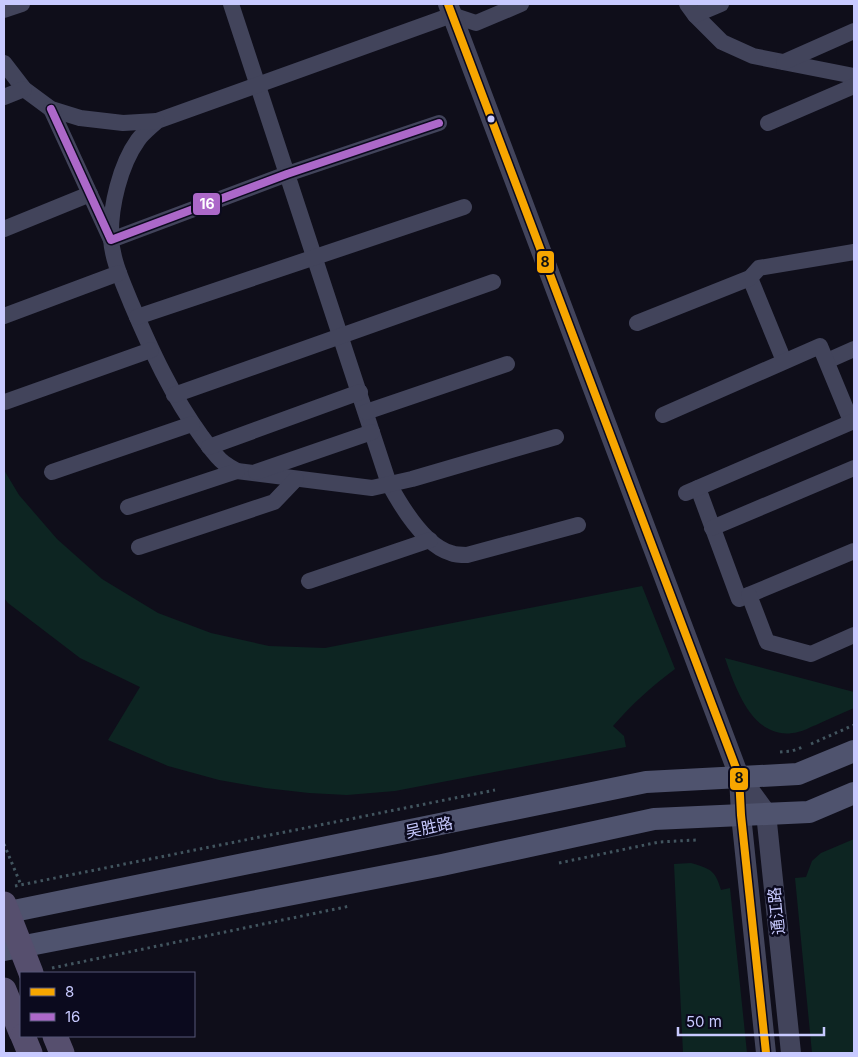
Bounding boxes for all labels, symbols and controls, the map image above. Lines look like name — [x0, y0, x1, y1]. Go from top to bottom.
unlabelled marker — [486, 114, 496, 124]
line badge: 16 — [192, 192, 221, 216]
text: 16 — [199, 195, 215, 212]
line badge: 8 — [536, 250, 555, 274]
text: 8 — [540, 253, 550, 270]
line badge: 8 — [729, 767, 749, 791]
text: 8 — [734, 769, 744, 786]
street label: 吴胜路 — [403, 812, 455, 842]
street label: 通江路 — [764, 886, 788, 936]
legend — [20, 972, 195, 1037]
text: 8 — [65, 982, 74, 1001]
scale bar — [678, 1004, 824, 1036]
text: 16 — [65, 1007, 80, 1026]
text: 50 m — [686, 1012, 722, 1031]

